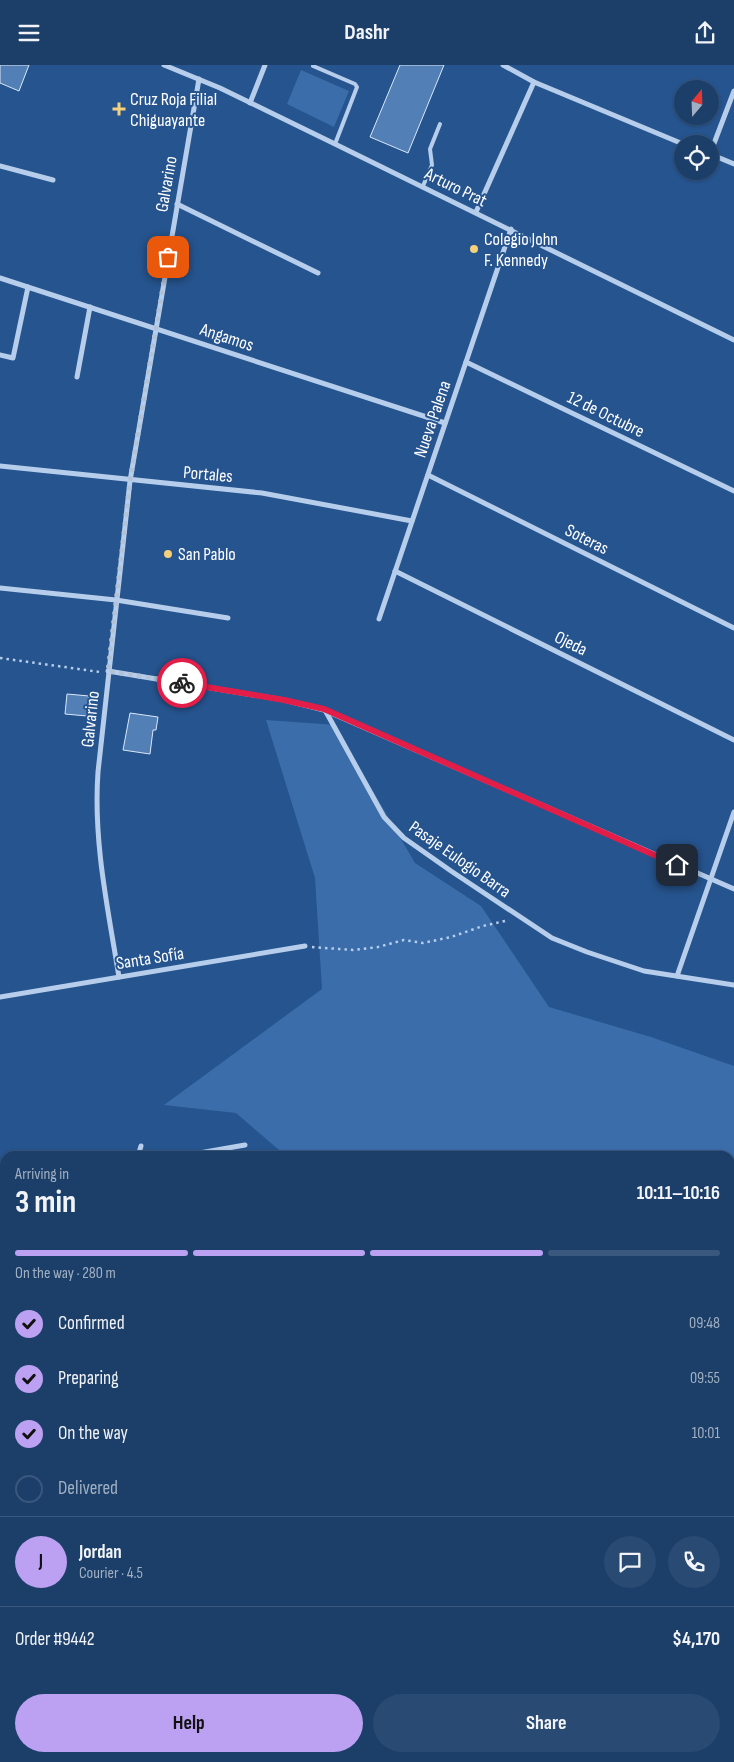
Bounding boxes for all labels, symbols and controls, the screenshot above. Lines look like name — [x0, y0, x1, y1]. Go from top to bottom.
icon: menu — [15, 19, 43, 47]
text: Dashr — [344, 19, 390, 46]
icon: share — [691, 19, 719, 47]
north arrow — [674, 80, 719, 125]
map controls — [674, 80, 719, 180]
place label: Cruz Roja Filial Chiguayante — [130, 89, 217, 131]
marker: Cruz Roja Filial Chiguayante — [112, 102, 126, 116]
button: locate — [674, 135, 719, 180]
street label: Galvarino — [151, 154, 182, 214]
street label: Arturo Prat — [420, 163, 491, 212]
place label: Colegio John F. Kennedy — [484, 229, 558, 271]
pin — [147, 236, 189, 278]
icon: bag — [154, 243, 182, 271]
marker: Colegio John F. Kennedy — [468, 243, 480, 255]
street label: Angamos — [196, 319, 256, 356]
street label: Nueva Palena — [410, 378, 455, 460]
street label: 12 de Octubre — [564, 387, 648, 442]
street label: Portales — [182, 462, 234, 487]
street label: Soteras — [561, 520, 612, 559]
place label: San Pablo — [178, 544, 236, 565]
marker: San Pablo — [162, 548, 174, 560]
street label: Ojeda — [551, 627, 591, 660]
courier — [157, 658, 207, 708]
icon: bike — [168, 669, 196, 697]
street label: Galvarino — [77, 690, 104, 748]
street label: Pasaje Eulogio Barra — [405, 817, 515, 902]
pin — [656, 844, 698, 886]
icon: home — [663, 851, 691, 879]
street label: Santa Sofía — [115, 943, 185, 974]
text: Arriving in — [15, 1165, 69, 1184]
text: 10:11–10:16 — [637, 1182, 720, 1205]
text: 3 min — [15, 1183, 76, 1222]
text: On the way · 280 m — [15, 1264, 116, 1283]
icon: check — [15, 1310, 43, 1338]
text: Confirmed — [58, 1312, 125, 1335]
text: 09:48 — [689, 1314, 720, 1333]
icon: check — [15, 1365, 43, 1393]
text: Preparing — [58, 1367, 119, 1390]
text: 09:55 — [690, 1369, 720, 1388]
icon: check — [15, 1420, 43, 1448]
text: On the way — [58, 1422, 128, 1445]
text: 10:01 — [692, 1424, 720, 1443]
text: Delivered — [58, 1477, 118, 1500]
button: chat — [604, 1536, 656, 1588]
button: phone — [668, 1536, 720, 1588]
text: Jordan — [79, 1541, 122, 1564]
text: J — [39, 1550, 43, 1573]
text: Courier · 4.5 — [79, 1564, 143, 1583]
text: Order #9442 — [15, 1628, 95, 1651]
text: $4,170 — [672, 1628, 720, 1651]
button: Help — [15, 1694, 363, 1752]
button: Share — [373, 1694, 720, 1752]

